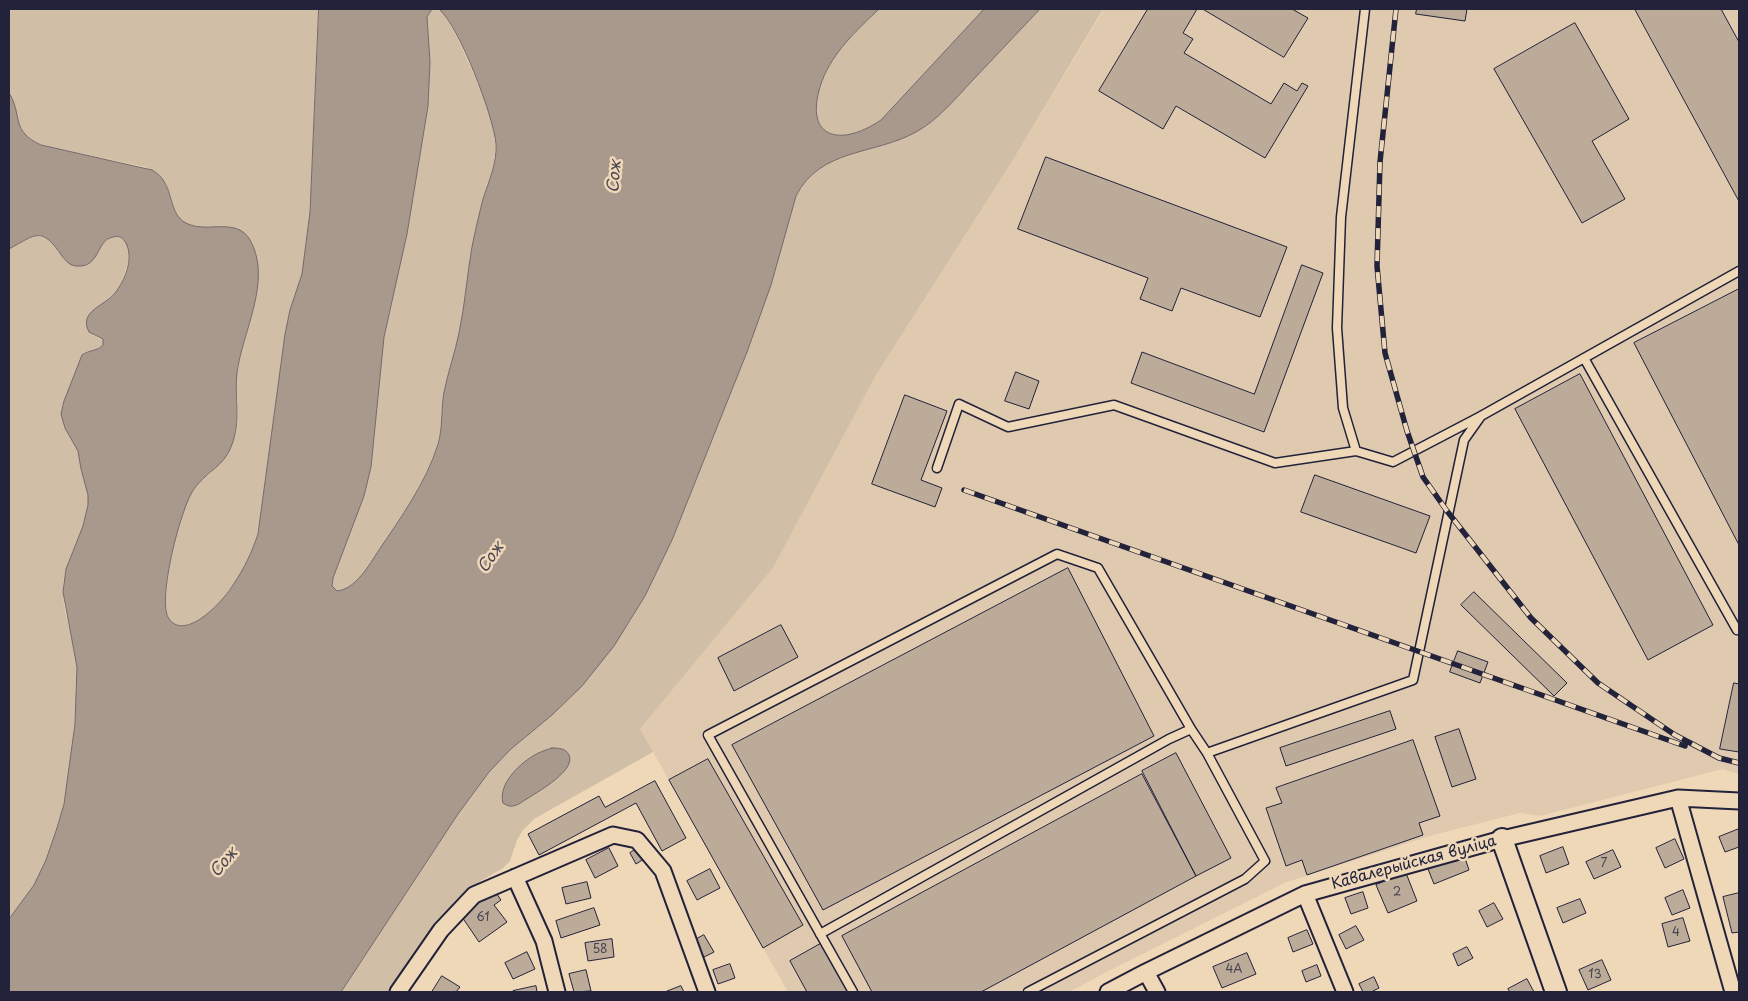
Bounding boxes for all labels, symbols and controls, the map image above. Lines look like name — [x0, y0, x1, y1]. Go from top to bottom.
water label: Сож — [604, 160, 626, 194]
water label: Сож — [474, 539, 508, 577]
street label: Кавалерыйская вуліца — [1330, 832, 1498, 894]
water label: Сож — [206, 845, 242, 881]
house number: 7 — [1601, 857, 1607, 871]
house number: 2 — [1393, 886, 1401, 900]
house number: 61 — [476, 911, 490, 925]
house number: 4 — [1672, 926, 1680, 940]
house number: 58 — [592, 943, 608, 957]
house number: 4А — [1225, 963, 1243, 977]
house number: 13 — [1588, 968, 1602, 982]

